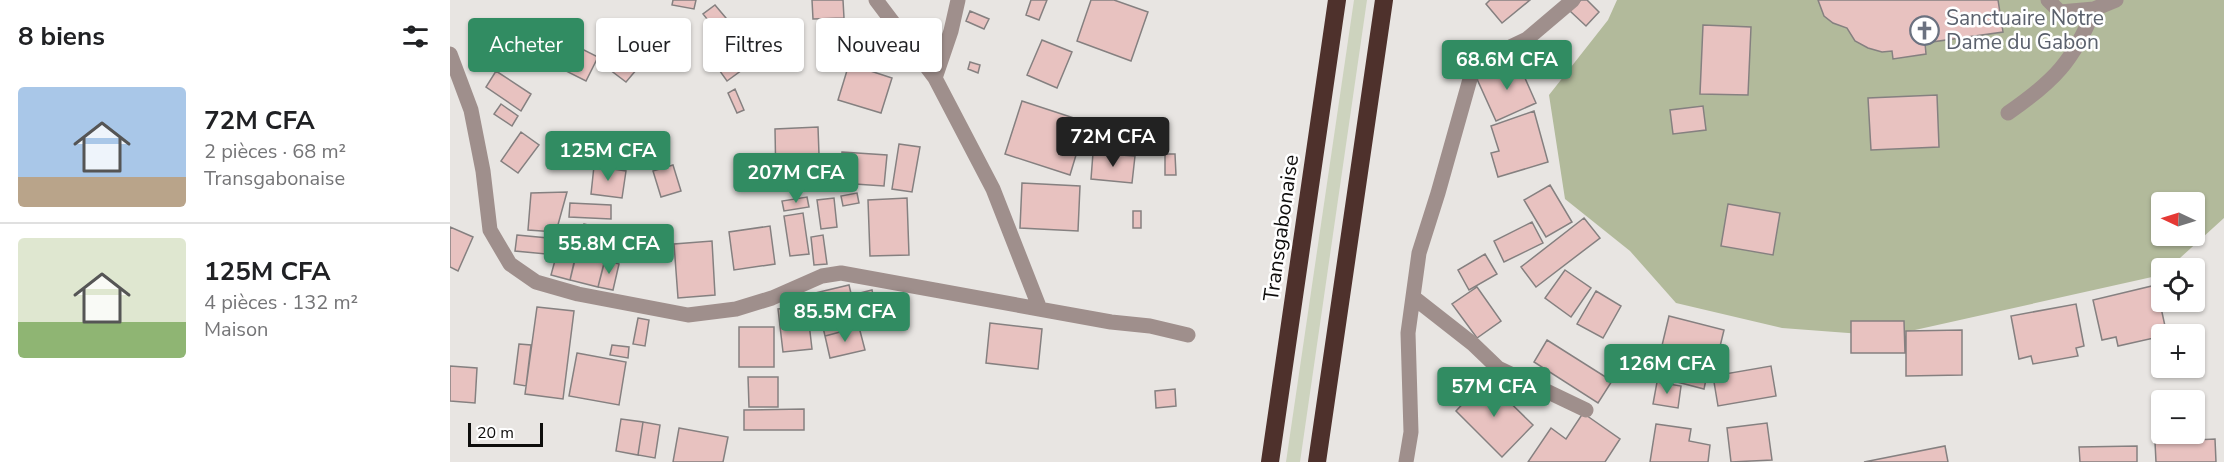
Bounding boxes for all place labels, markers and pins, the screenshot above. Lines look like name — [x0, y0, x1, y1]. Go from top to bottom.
place label: Sanctuaire Notre Dame du Gabon — [1946, 4, 2104, 56]
church icon: Sanctuaire Notre Dame du Gabon — [1909, 14, 1941, 46]
pin: 68.6M CFA — [1438, 40, 1576, 91]
pin: 72M CFA — [1058, 117, 1168, 168]
pin: 125M CFA — [546, 131, 670, 182]
pin: 207M CFA — [734, 153, 858, 204]
pin: 55.8M CFA — [540, 224, 678, 275]
pin: 85.5M CFA — [776, 292, 914, 343]
pin: 126M CFA — [1605, 344, 1729, 395]
pin: 57M CFA — [1439, 367, 1549, 418]

